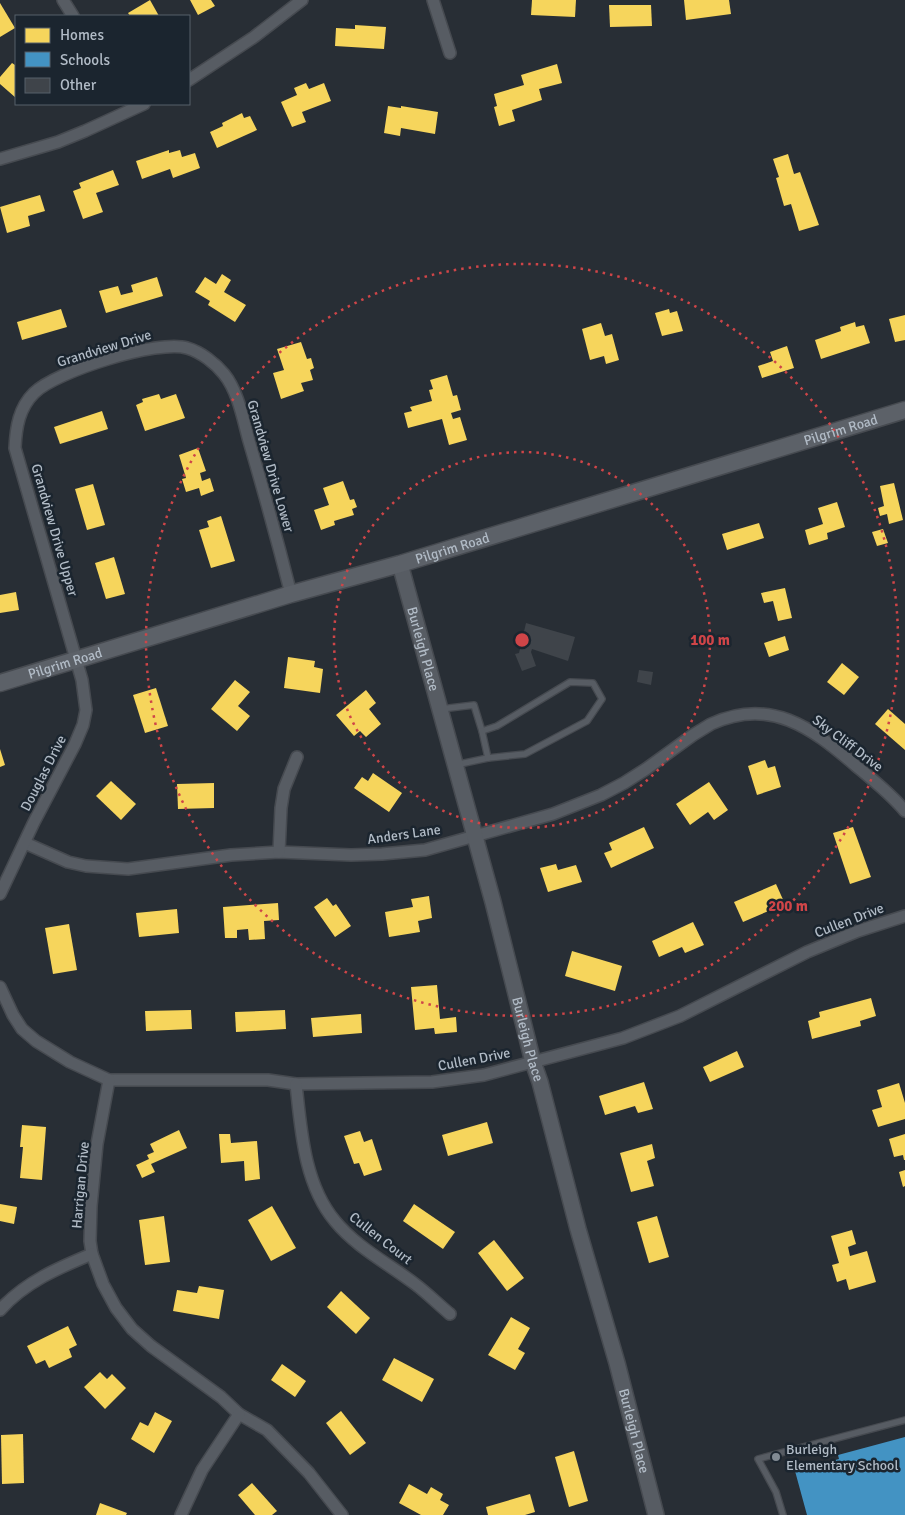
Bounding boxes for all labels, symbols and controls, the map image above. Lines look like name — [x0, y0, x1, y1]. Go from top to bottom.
legend — [15, 15, 190, 105]
text: Homes — [60, 26, 104, 44]
text: Schools — [60, 51, 111, 69]
text: Other — [60, 76, 97, 94]
street label: Grandview Drive — [55, 326, 153, 371]
street label: Grandview Drive Lower — [243, 398, 298, 535]
street label: Pilgrim Road — [802, 411, 880, 449]
street label: Grandview Drive Upper — [27, 462, 82, 599]
street label: Pilgrim Road — [413, 529, 492, 568]
street label: Burleigh Place — [403, 605, 443, 693]
centre of rings — [513, 631, 531, 649]
text: 100 m — [690, 631, 730, 649]
street label: Pilgrim Road — [26, 644, 104, 683]
street label: Sky Cliff Drive — [809, 711, 886, 775]
street label: Douglas Drive — [17, 732, 70, 814]
street label: Anders Lane — [366, 821, 442, 848]
text: 200 m — [768, 897, 808, 915]
street label: Cullen Drive — [812, 899, 886, 941]
street label: Burleigh Place — [508, 995, 547, 1084]
street label: Cullen Drive — [437, 1044, 512, 1075]
street label: Harrigan Drive — [68, 1141, 93, 1229]
street label: Cullen Court — [346, 1209, 416, 1268]
street label: Burleigh Place — [615, 1387, 653, 1475]
place label: Burleigh Elementary School — [786, 1441, 899, 1474]
marker: Burleigh Elementary School — [770, 1451, 782, 1463]

